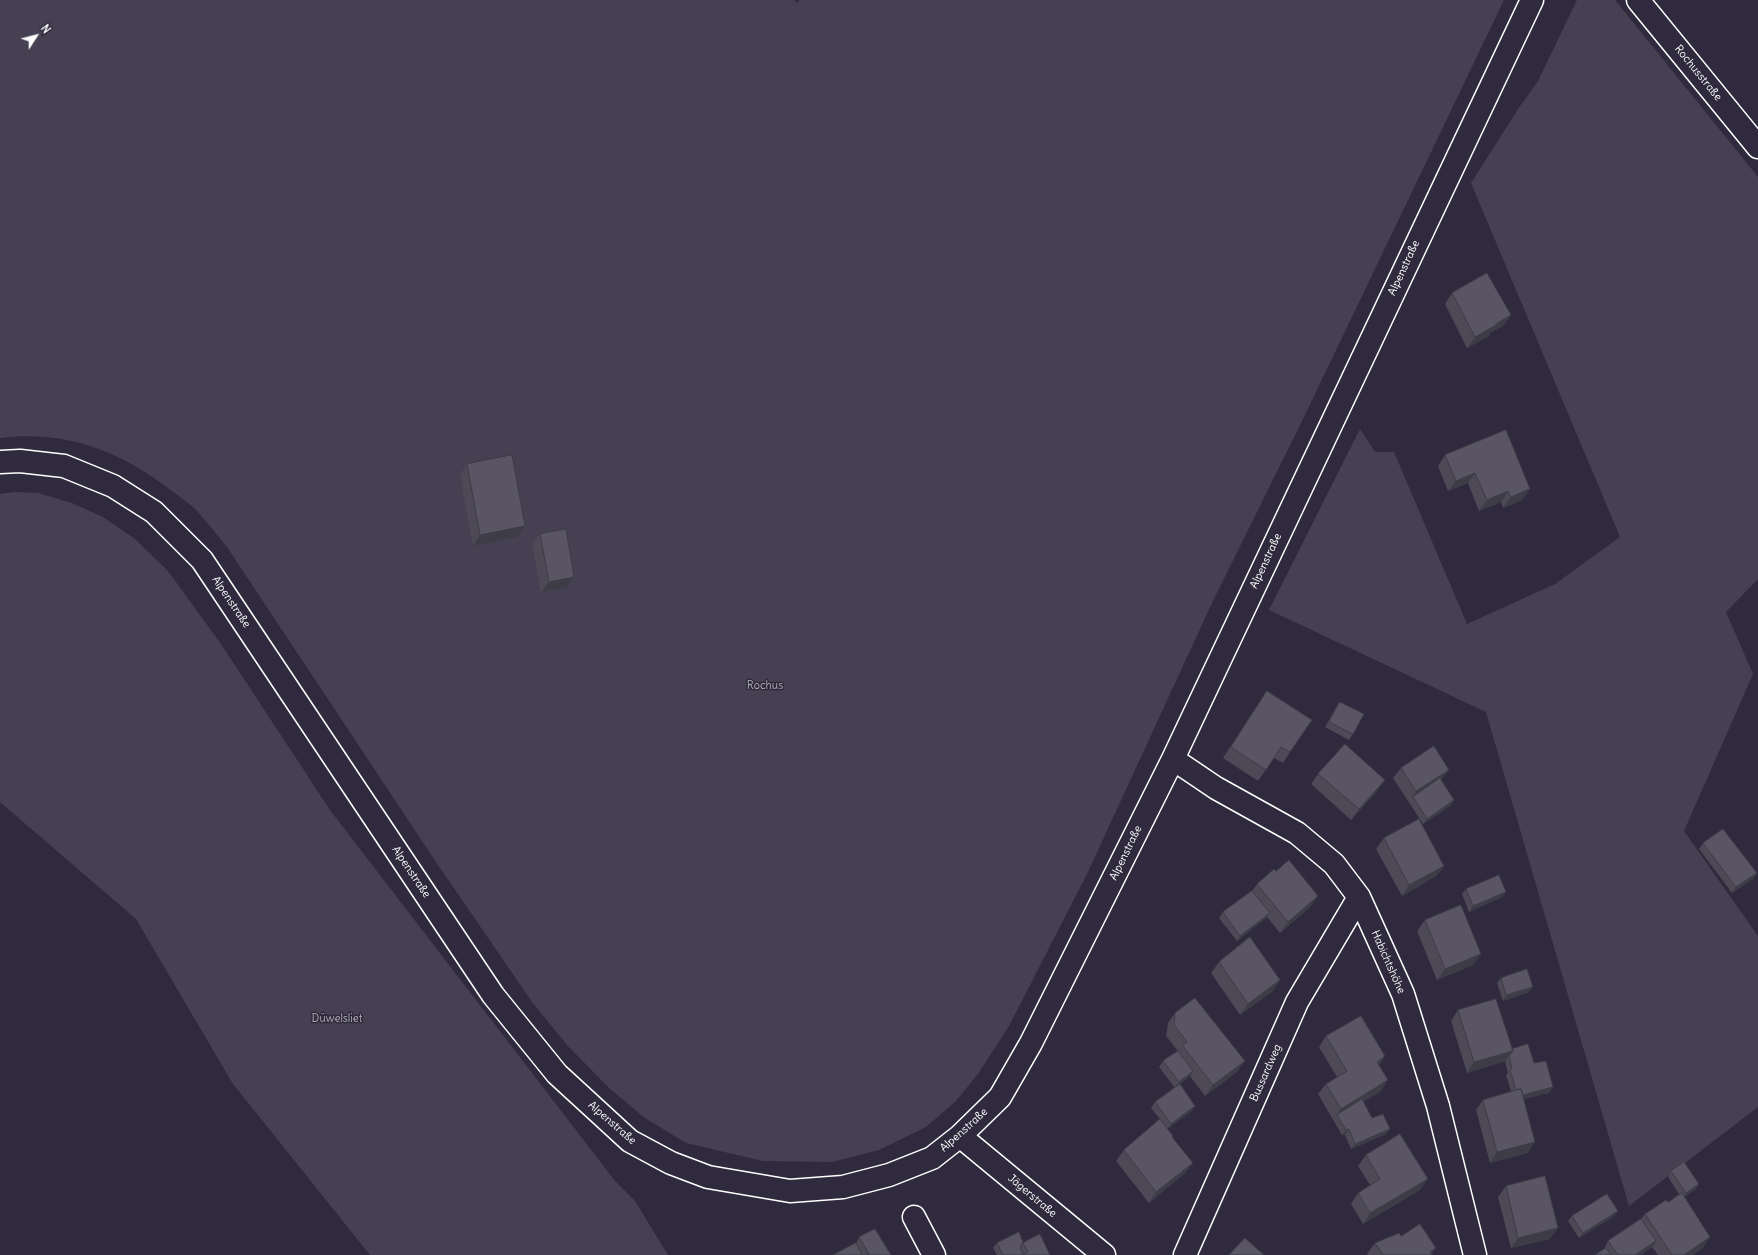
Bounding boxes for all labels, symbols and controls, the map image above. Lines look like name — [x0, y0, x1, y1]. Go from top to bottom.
north arrow — [16, 16, 56, 56]
text: N — [38, 22, 54, 36]
street label: Rochusstraße — [1672, 43, 1724, 103]
street label: Alpenstraße — [1385, 238, 1423, 298]
street label: Alpenstraße — [1247, 531, 1285, 591]
street label: Alpenstraße — [209, 574, 253, 630]
park label: Rochus — [747, 679, 783, 693]
street label: Alpenstraße — [1107, 823, 1145, 883]
street label: Alpenstraße — [389, 844, 433, 900]
street label: Habichtshöhe — [1368, 928, 1408, 996]
park label: Düwelsliet — [312, 1012, 362, 1026]
street label: Bussardweg — [1247, 1042, 1285, 1104]
street label: Alpenstraße — [585, 1099, 639, 1147]
street label: Alpenstraße — [938, 1105, 990, 1155]
street label: Jägerstraße — [1005, 1172, 1059, 1220]

